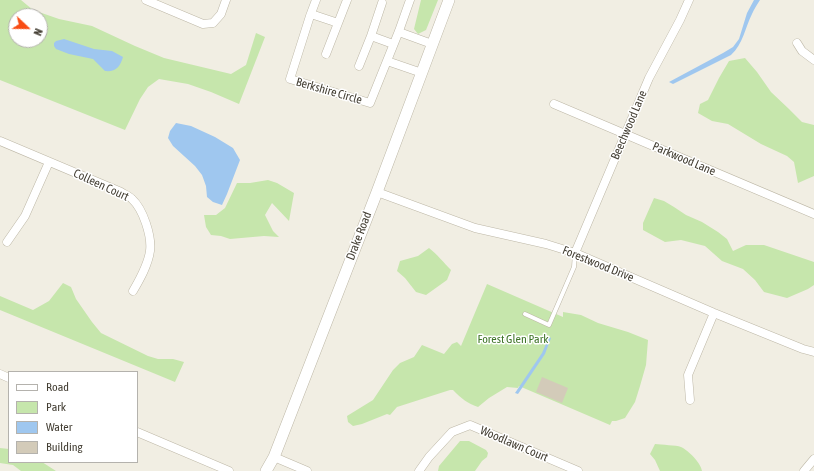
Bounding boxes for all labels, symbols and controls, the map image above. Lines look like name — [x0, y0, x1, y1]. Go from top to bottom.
north arrow — [8, 8, 48, 48]
text: N — [31, 27, 45, 37]
street label: Berkshire Circle — [294, 75, 364, 107]
street label: Beechwood Lane — [608, 88, 650, 162]
street label: Parkwood Lane — [650, 139, 718, 179]
street label: Colleen Court — [71, 166, 131, 204]
street label: Drake Road — [343, 210, 375, 262]
street label: Forestwood Drive — [560, 243, 636, 285]
park label: Forest Glen Park — [478, 332, 548, 346]
legend — [8, 371, 138, 463]
text: Road — [46, 380, 69, 394]
text: Park — [46, 400, 66, 414]
text: Water — [46, 420, 72, 434]
street label: Woodlawn Court — [478, 423, 550, 465]
text: Building — [46, 440, 83, 454]

